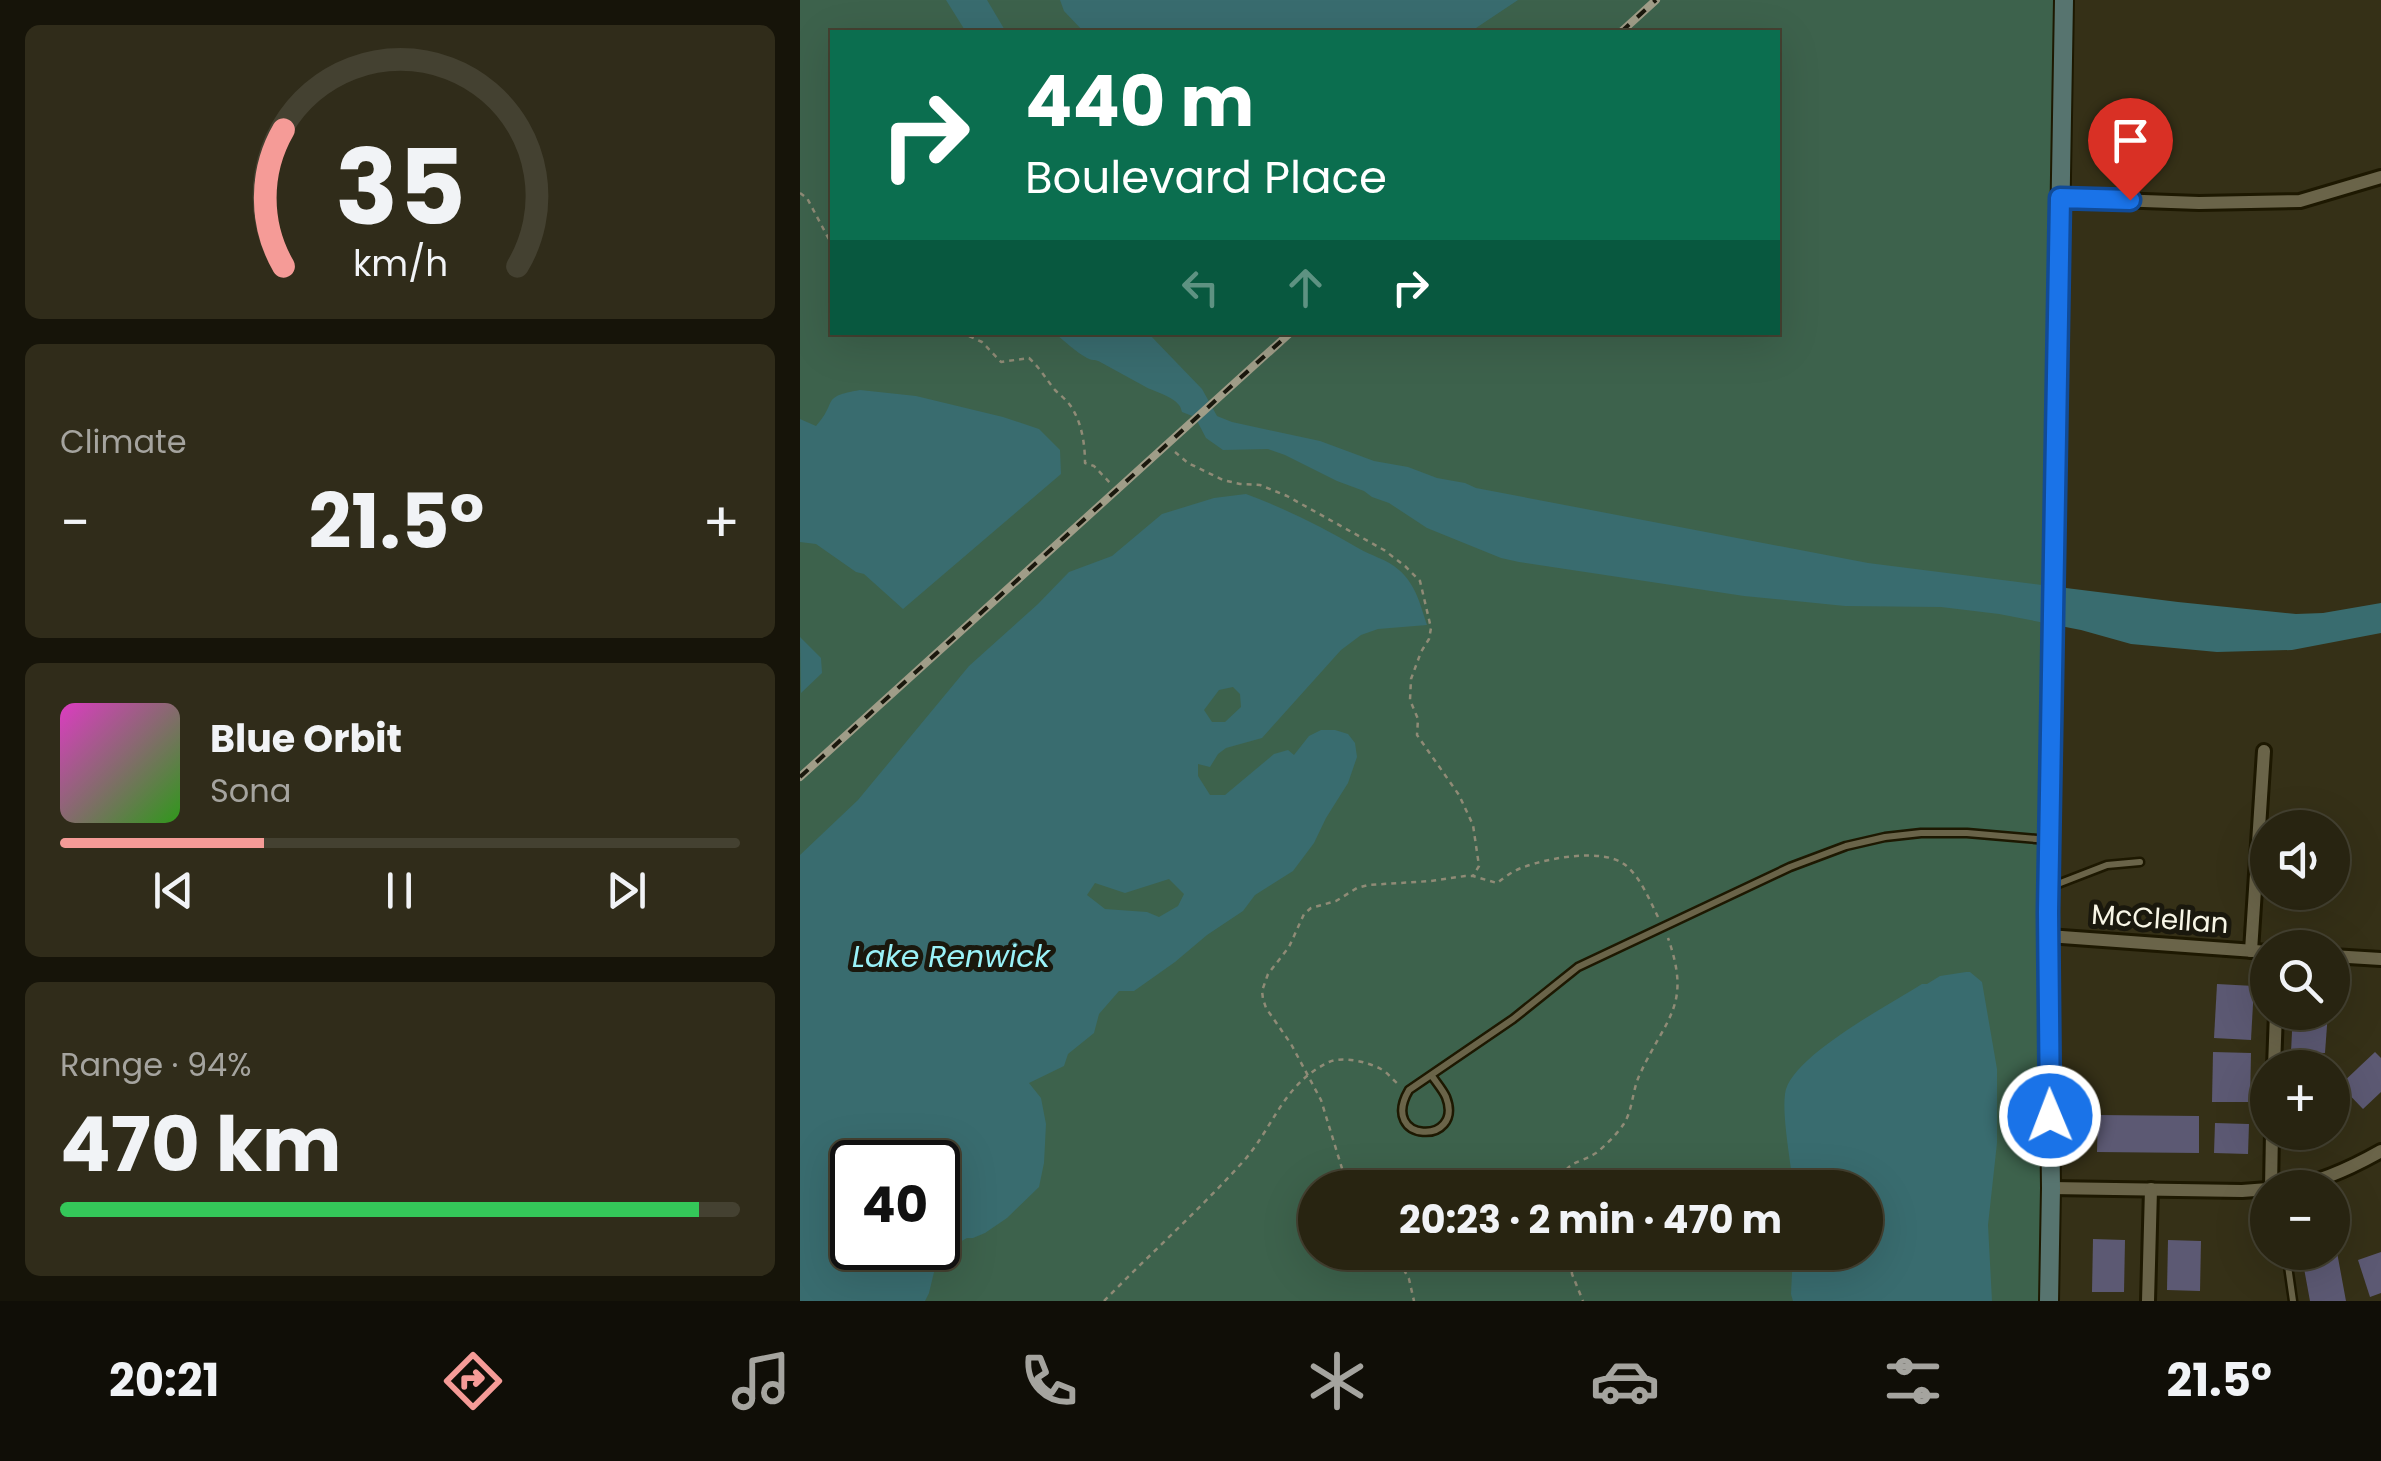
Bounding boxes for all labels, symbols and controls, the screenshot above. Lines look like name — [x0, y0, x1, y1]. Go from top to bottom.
text: 440 m — [1025, 52, 1254, 151]
icon: right — [860, 70, 990, 200]
pin — [2088, 98, 2173, 201]
icon: arrive — [2103, 113, 2158, 168]
text: 35 — [335, 115, 465, 260]
text: Boulevard Place — [1025, 146, 1387, 209]
text: km/h — [352, 238, 448, 289]
icon: left — [1173, 260, 1228, 315]
icon: ahead — [1278, 260, 1333, 315]
icon: right — [1383, 260, 1438, 315]
text: Climate — [60, 419, 187, 464]
text: 21.5° — [309, 469, 484, 574]
text: − — [60, 484, 90, 561]
text: + — [702, 484, 740, 561]
text: Blue Orbit — [210, 712, 402, 765]
text: Sona — [210, 768, 291, 813]
map controls — [2250, 810, 2350, 1270]
button: sound — [2250, 810, 2350, 910]
icon: previous — [146, 863, 201, 918]
icon: pause — [372, 863, 427, 918]
icon: next — [599, 863, 654, 918]
street label: McClellan — [2090, 895, 2230, 943]
button: search — [2250, 930, 2350, 1030]
water label: Lake Renwick — [852, 935, 1051, 978]
text: Range · 94% — [60, 1042, 252, 1087]
button: + — [2250, 1050, 2350, 1150]
position arrow — [1998, 1064, 2102, 1168]
text: 470 km — [60, 1092, 341, 1197]
speed limit sign: 40 — [830, 1140, 960, 1270]
button: − — [2250, 1170, 2350, 1270]
text: 20:23 · 2 min · 470 m — [1399, 1193, 1782, 1246]
icon: directions — [438, 1346, 508, 1416]
icon: music — [726, 1346, 796, 1416]
icon: phone — [1014, 1346, 1084, 1416]
icon: climate — [1302, 1346, 1372, 1416]
icon: car — [1590, 1346, 1660, 1416]
icon: filters — [1878, 1346, 1948, 1416]
text: 20:21 — [109, 1349, 220, 1412]
text: 21.5° — [2166, 1349, 2272, 1412]

